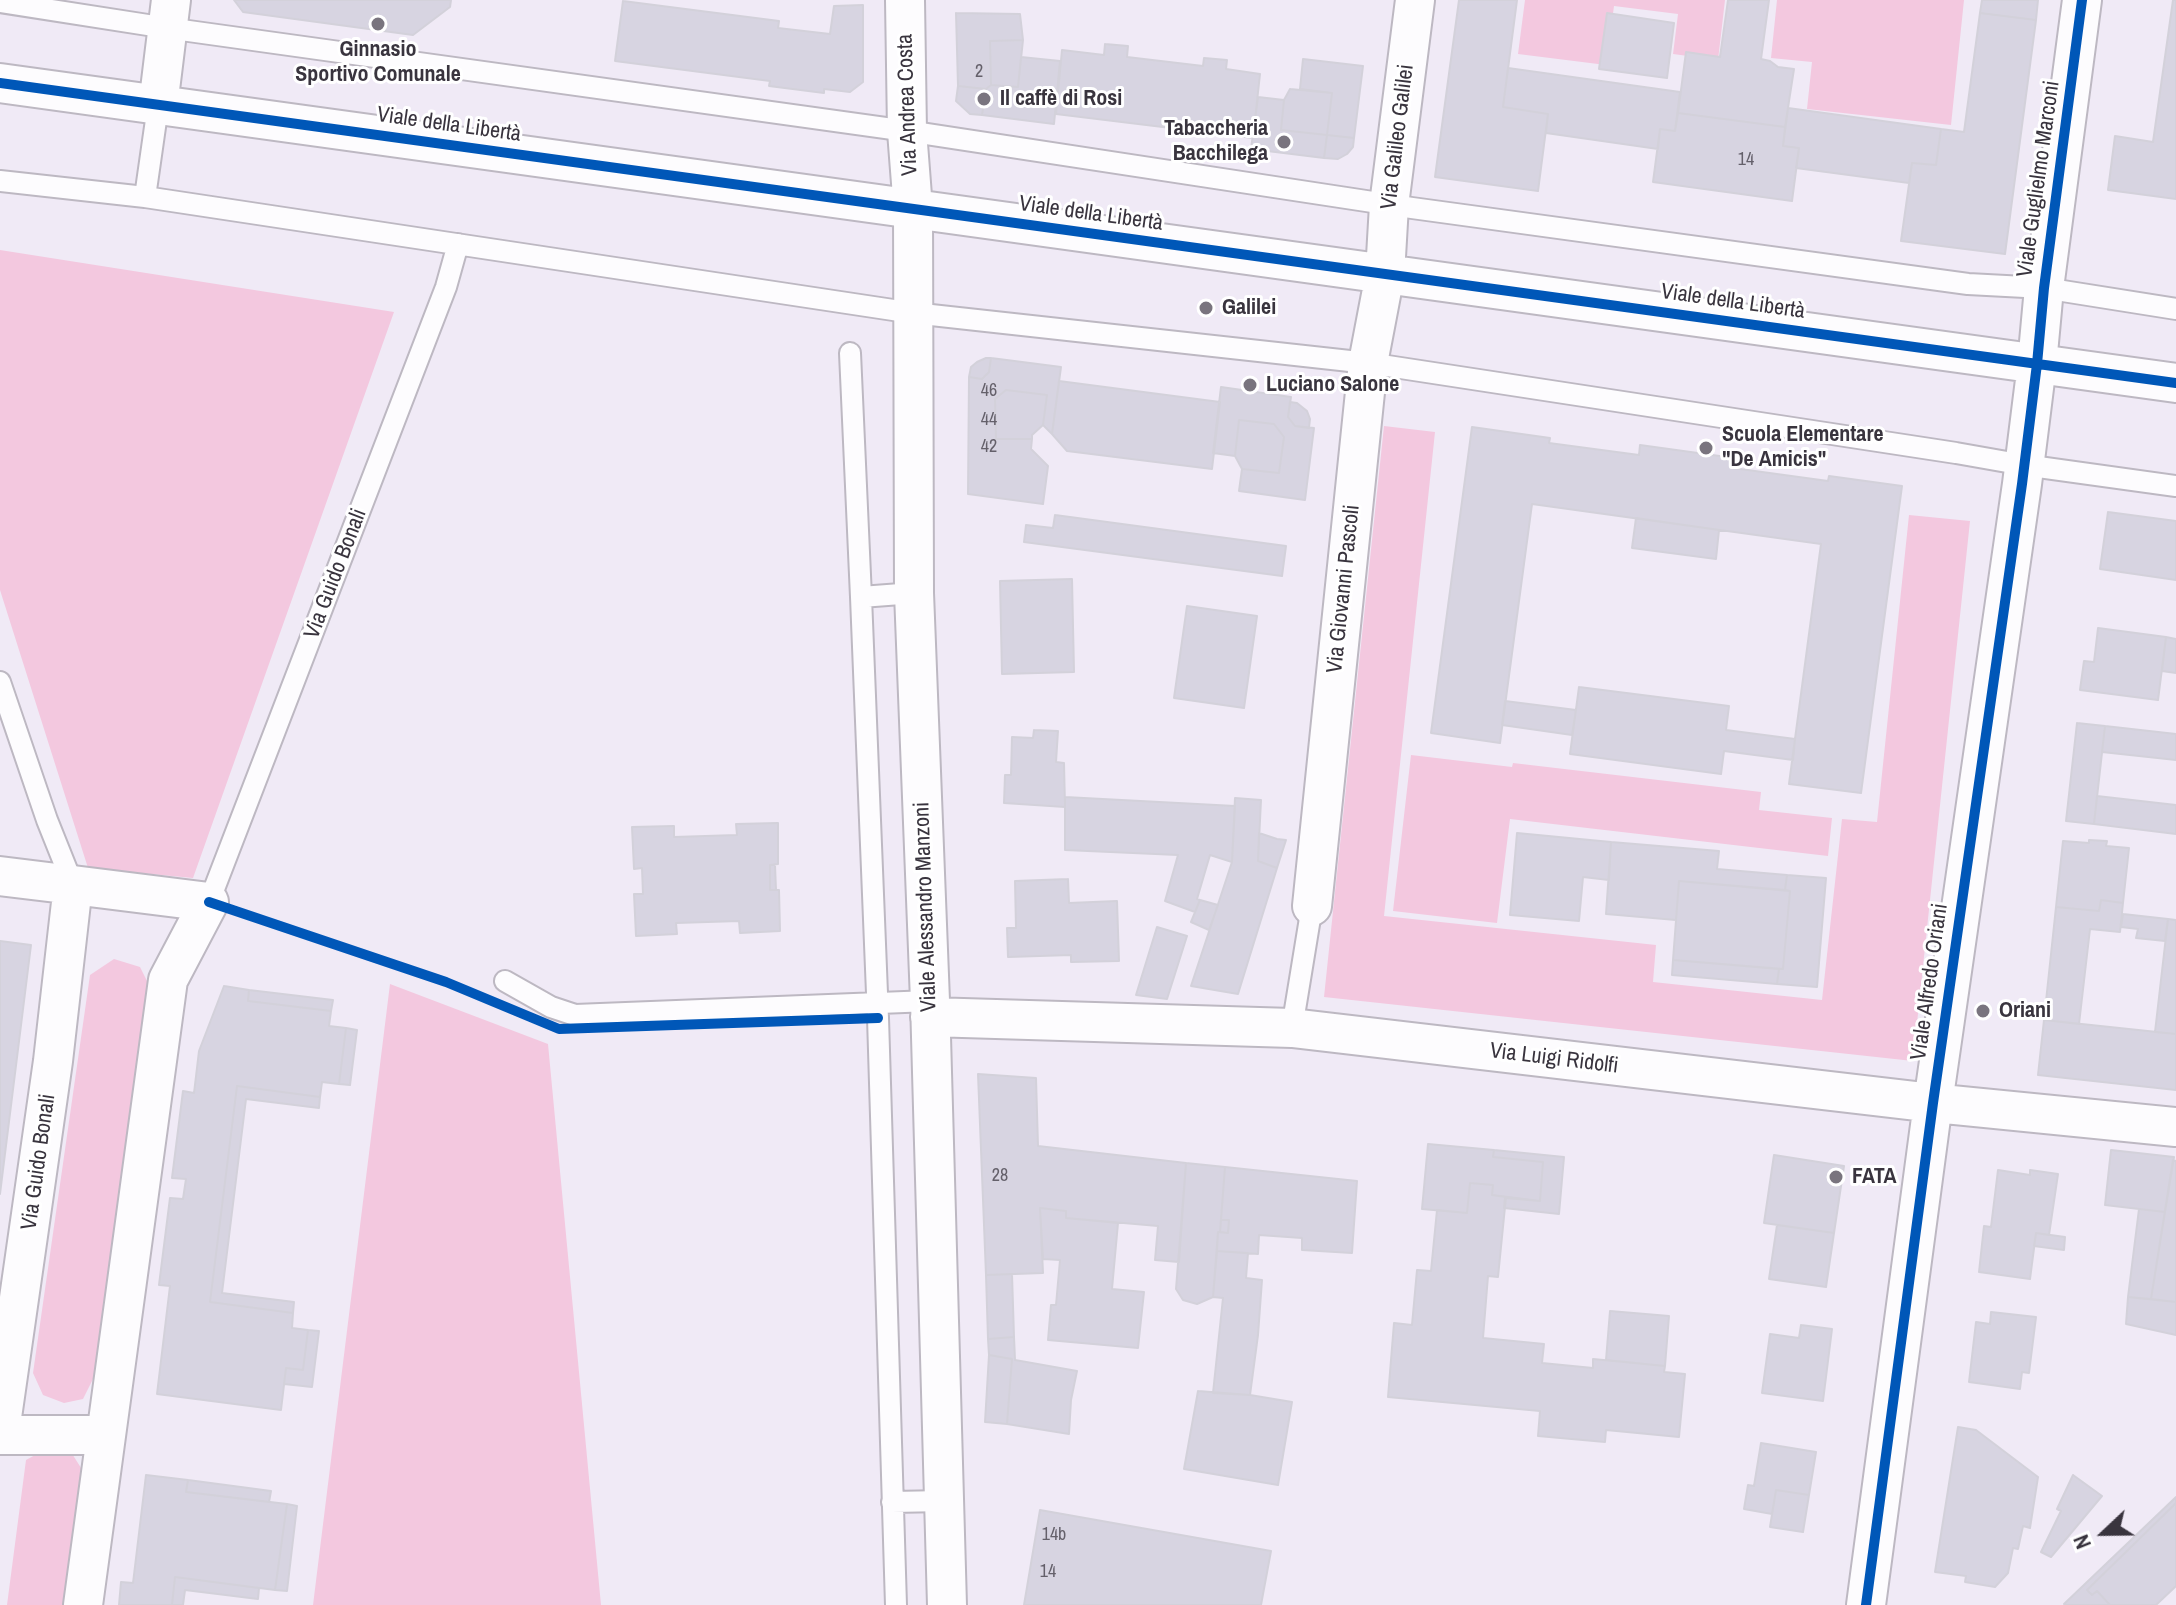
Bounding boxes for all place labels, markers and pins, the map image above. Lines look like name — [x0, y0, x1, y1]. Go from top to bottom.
marker: Ginnasio Sportivo Comunale — [369, 15, 387, 33]
place label: Ginnasio Sportivo Comunale — [295, 37, 461, 88]
place label: Il caffè di Rosi — [1000, 86, 1122, 112]
marker: Il caffè di Rosi — [975, 90, 993, 108]
place label: Tabaccheria Bacchilega — [1164, 116, 1268, 168]
marker: Tabaccheria Bacchilega — [1275, 133, 1293, 151]
place label: Galilei — [1222, 295, 1276, 321]
marker: Galilei — [1197, 299, 1215, 317]
place label: Luciano Salone — [1266, 372, 1399, 398]
marker: Luciano Salone — [1241, 376, 1259, 394]
place label: Scuola Elementare "De Amicis" — [1722, 422, 1883, 474]
marker: Scuola Elementare "De Amicis" — [1697, 439, 1715, 457]
place label: Oriani — [1999, 998, 2051, 1024]
marker: Oriani — [1974, 1002, 1992, 1020]
place label: FATA — [1852, 1164, 1896, 1190]
marker: FATA — [1827, 1168, 1845, 1186]

